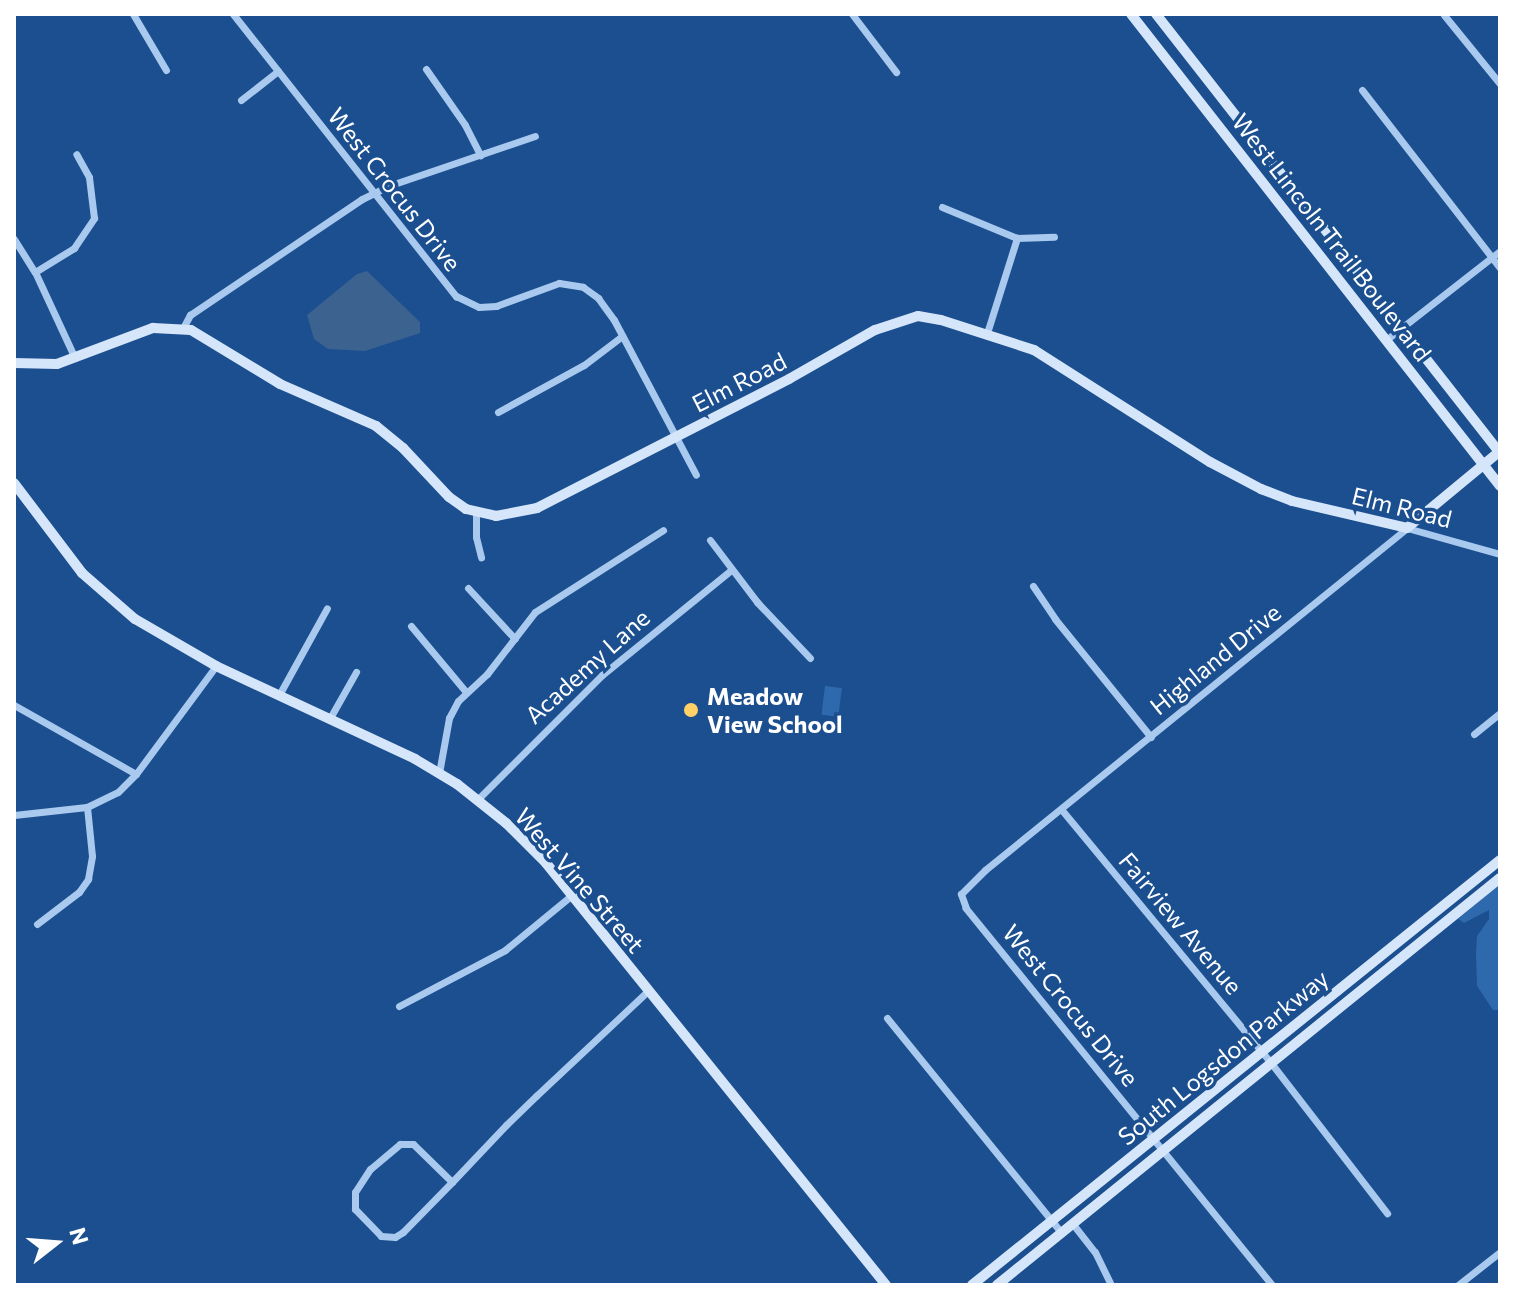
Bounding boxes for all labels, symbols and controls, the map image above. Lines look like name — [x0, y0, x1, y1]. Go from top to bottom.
street label: West Crocus Drive — [322, 102, 468, 276]
street label: West Lincoln Trail Boulevard — [1226, 107, 1438, 367]
street label: Elm Road — [687, 346, 791, 418]
street label: Elm Road — [1349, 481, 1455, 533]
street label: Highland Drive — [1144, 598, 1286, 720]
street label: Academy Lane — [519, 603, 655, 729]
place label: Meadow View School — [707, 682, 843, 738]
marker: Meadow View School — [682, 701, 700, 719]
street label: West Vine Street — [509, 802, 651, 958]
street label: Fairview Avenue — [1113, 846, 1249, 1000]
street label: West Crocus Drive — [997, 918, 1145, 1092]
street label: South Logsdon Parkway — [1112, 963, 1334, 1151]
north arrow — [16, 1203, 96, 1283]
text: N — [64, 1224, 95, 1248]

